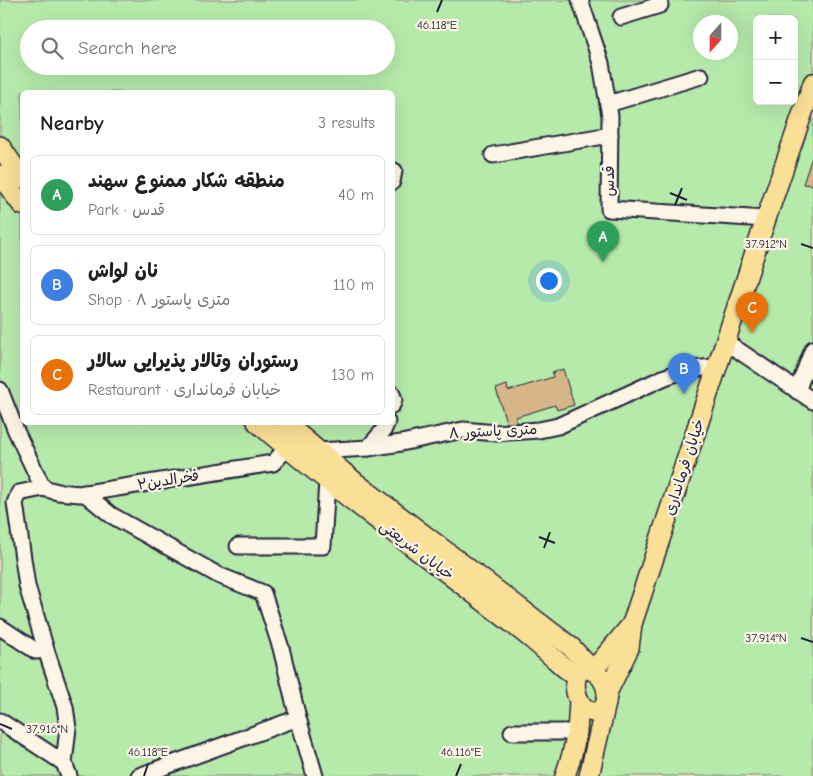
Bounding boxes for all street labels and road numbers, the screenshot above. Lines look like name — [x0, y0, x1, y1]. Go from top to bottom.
street label: قدس — [600, 166, 618, 196]
street label: خیابان فرمانداری — [660, 416, 708, 518]
street label: ۸ متری پاستور — [448, 420, 538, 443]
street label: فخرالدین۲ — [136, 466, 200, 494]
street label: خیابان شریعتی — [376, 516, 458, 585]

